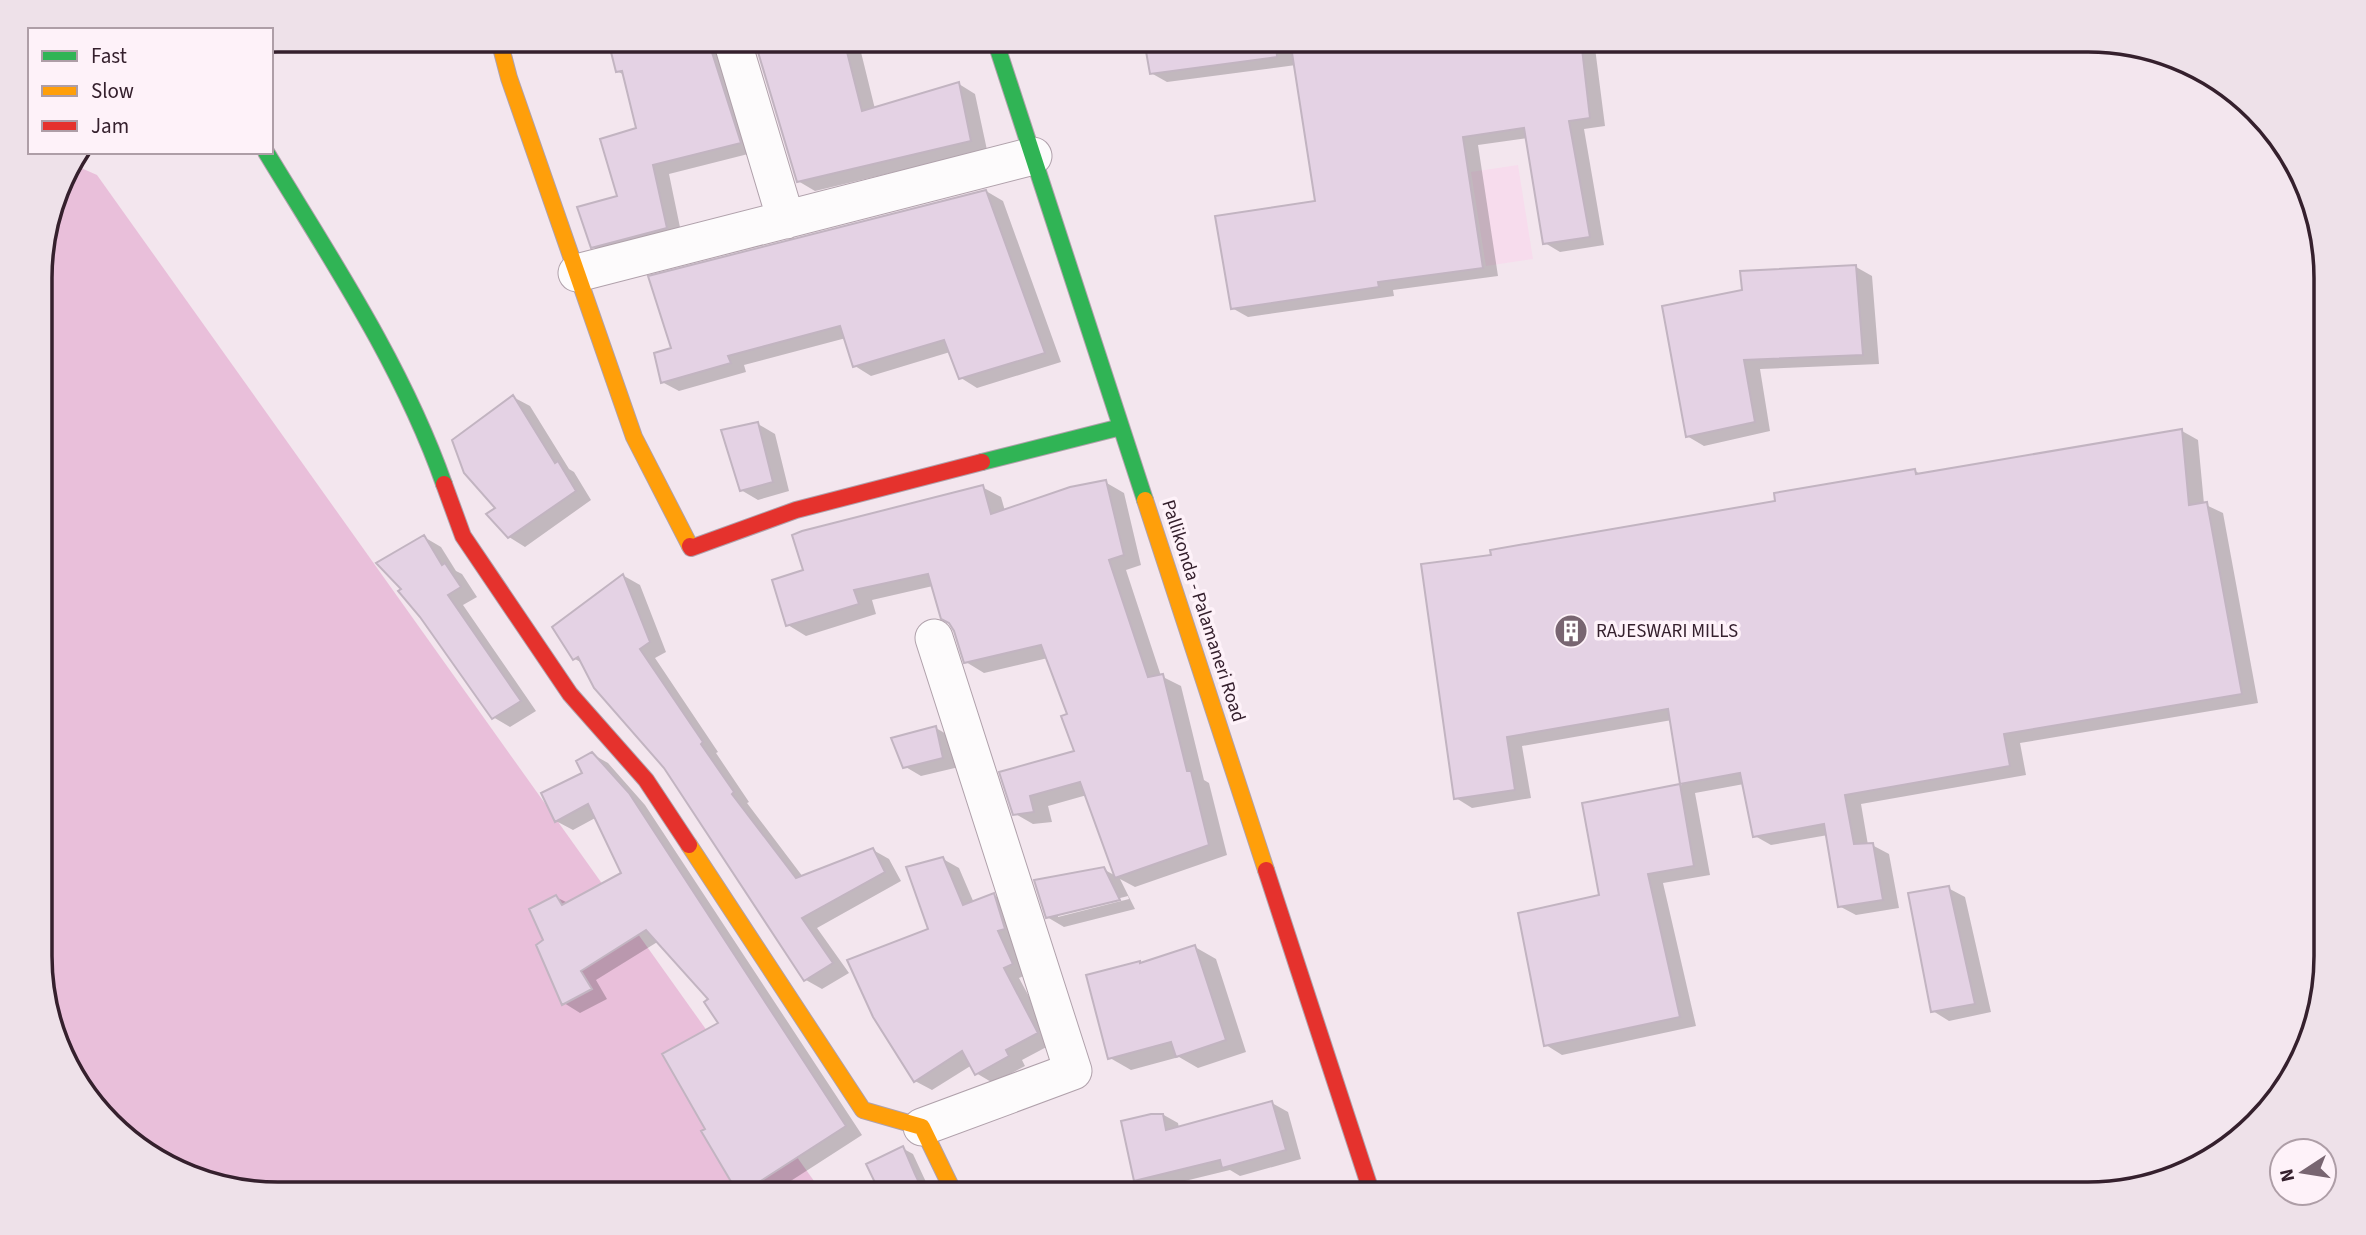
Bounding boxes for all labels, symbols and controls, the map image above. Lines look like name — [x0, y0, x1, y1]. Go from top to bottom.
legend — [28, 28, 273, 154]
text: Fast — [91, 41, 127, 71]
text: Slow — [91, 76, 134, 106]
text: Jam — [91, 111, 129, 141]
street label: Pallikonda - Palamaneri Road — [1154, 496, 1252, 726]
building icon: RAJESWARI MILLS — [1552, 612, 1590, 650]
place label: RAJESWARI MILLS — [1596, 618, 1738, 645]
north arrow — [2268, 1137, 2338, 1207]
text: N — [2273, 1166, 2302, 1184]

